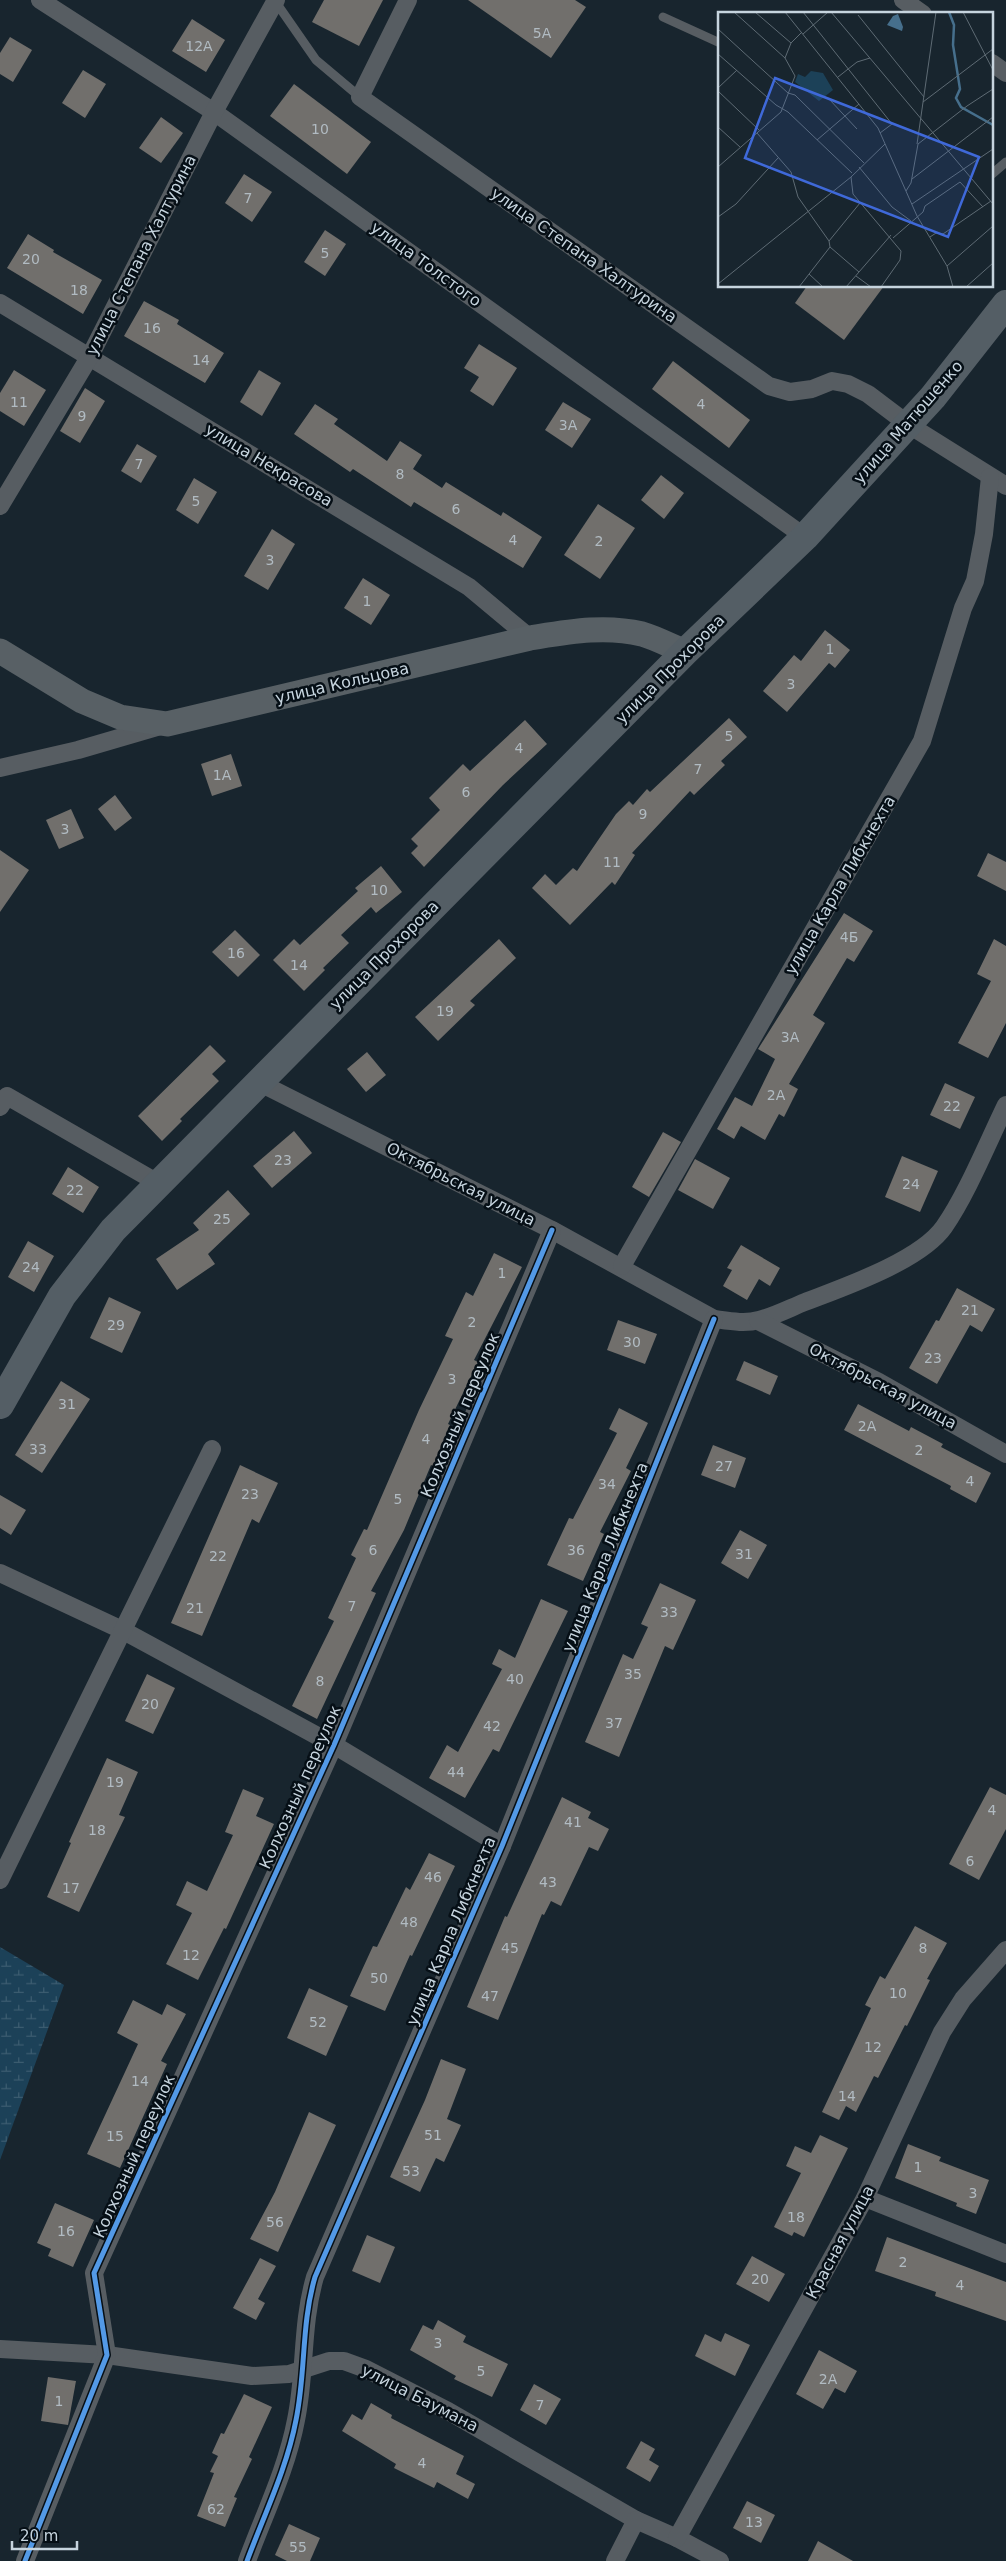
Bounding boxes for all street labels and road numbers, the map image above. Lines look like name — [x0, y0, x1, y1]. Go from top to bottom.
street label: улица Степана Халтурина — [82, 152, 200, 358]
street label: улица Степана Халтурина — [487, 183, 681, 327]
street label: улица Толстого — [367, 218, 485, 310]
street label: улица Матюшенко — [849, 357, 967, 487]
street label: улица Некрасова — [202, 419, 336, 511]
street label: улица Прохорова — [612, 611, 728, 727]
street label: улица Кольцова — [273, 658, 411, 708]
street label: улица Карла Либкнехта — [781, 792, 899, 978]
street label: улица Прохорова — [326, 897, 442, 1013]
street label: Октябрьская улица — [383, 1138, 539, 1230]
street label: Колхозный переулок — [417, 1329, 503, 1500]
street label: Октябрьская улица — [806, 1339, 960, 1433]
street label: улица Карла Либкнехта — [558, 1459, 652, 1655]
street label: Колхозный переулок — [255, 1702, 345, 1872]
street label: улица Карла Либкнехта — [403, 1834, 499, 2028]
street label: Колхозный переулок — [89, 2071, 179, 2241]
street label: Красная улица — [802, 2182, 878, 2302]
street label: улица Баумана — [359, 2360, 481, 2436]

